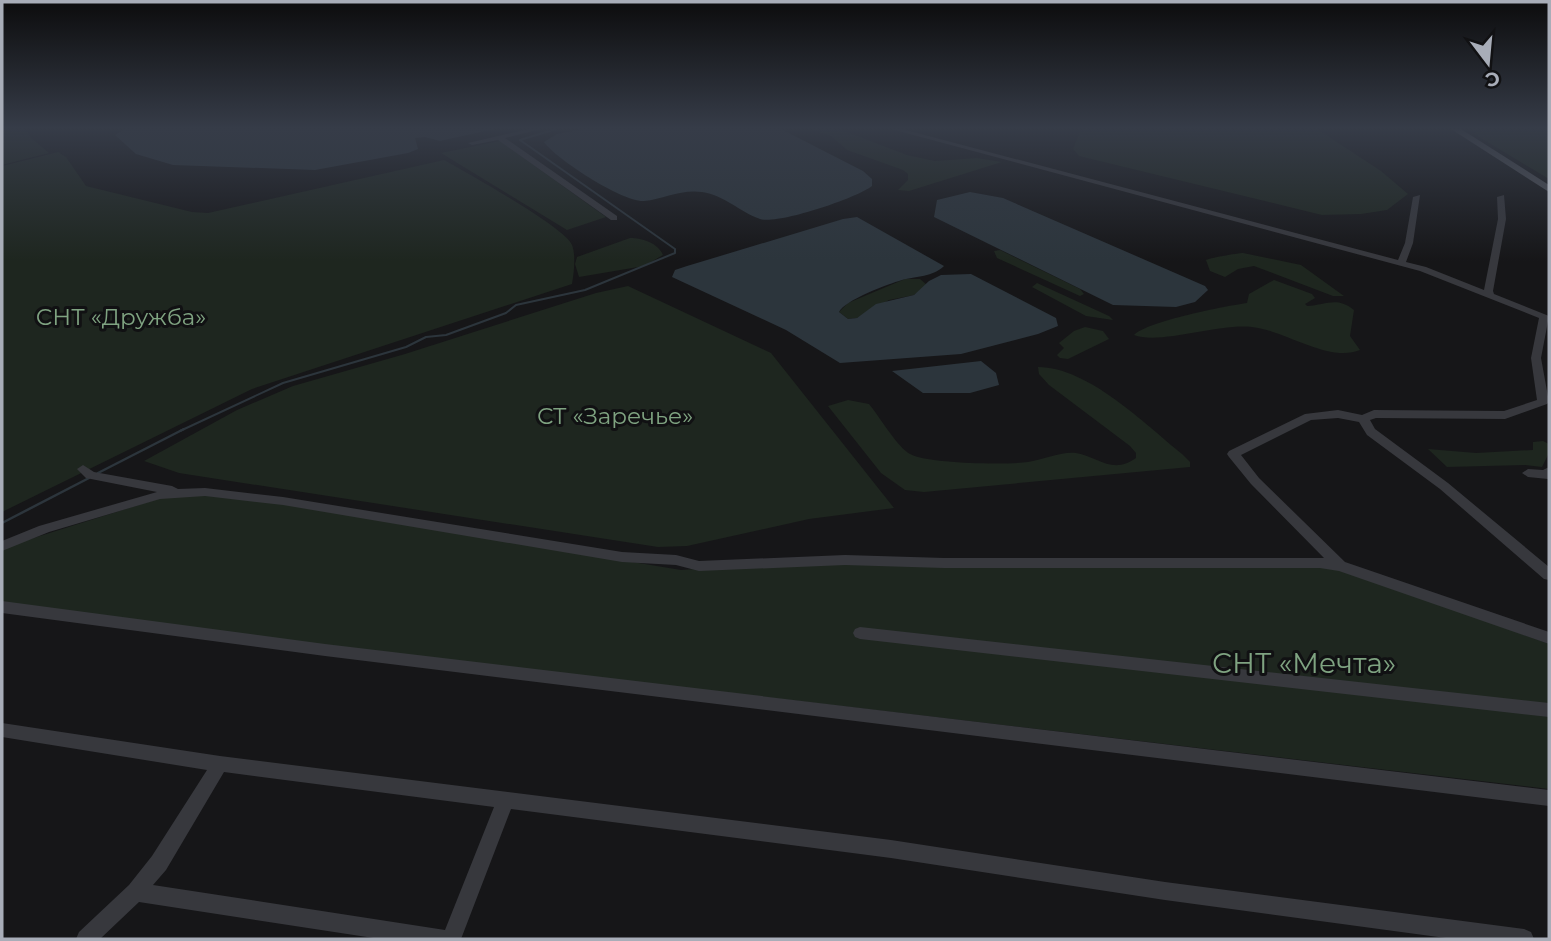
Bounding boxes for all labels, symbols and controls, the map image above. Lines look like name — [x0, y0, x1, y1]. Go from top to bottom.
north arrow — [1453, 28, 1523, 98]
text: С — [1483, 66, 1502, 92]
park label: СНТ «Дружба» — [36, 303, 206, 331]
park label: СТ «Заречье» — [537, 402, 693, 430]
park label: СНТ «Мечта» — [1212, 646, 1396, 680]

